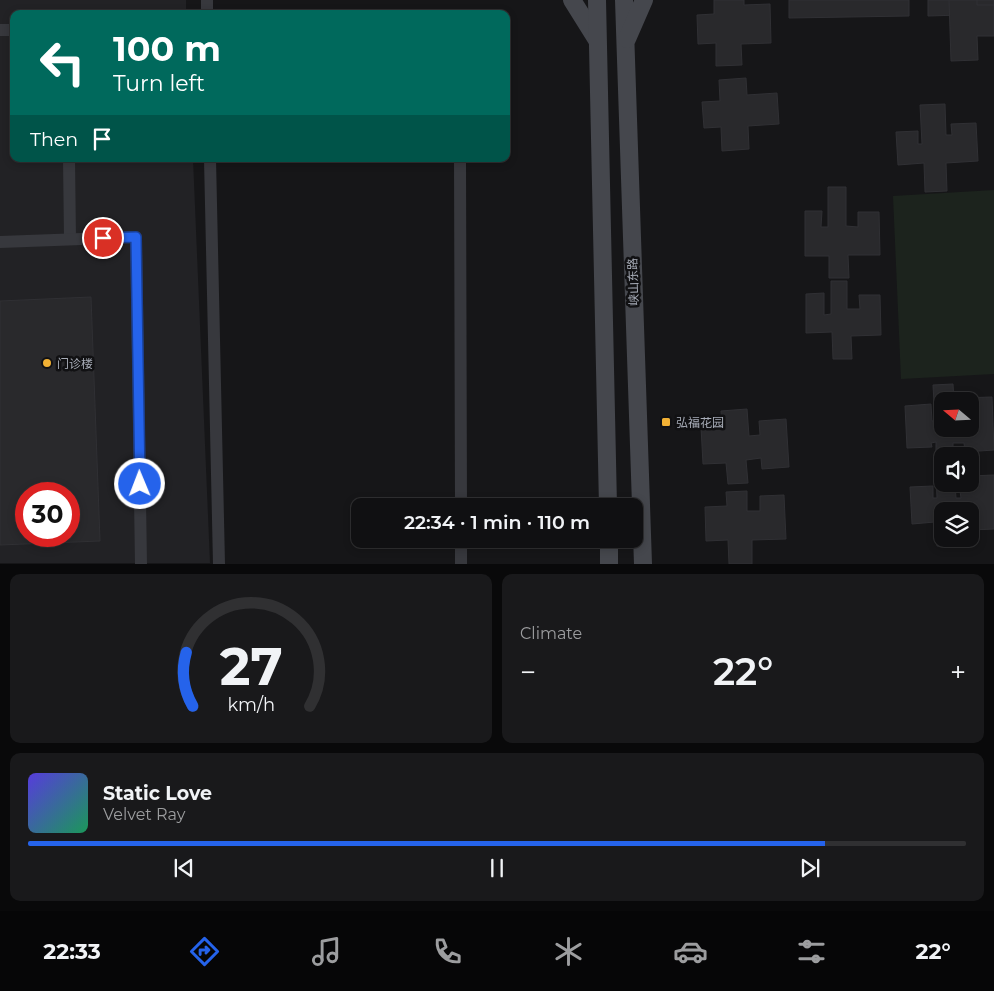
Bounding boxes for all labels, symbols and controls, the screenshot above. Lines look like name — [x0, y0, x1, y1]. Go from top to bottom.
text: 100 m — [113, 27, 221, 70]
icon: left — [30, 30, 95, 95]
text: Turn left — [113, 70, 205, 97]
icon: arrive — [88, 125, 116, 153]
text: Then — [30, 128, 78, 151]
pin — [82, 217, 124, 259]
icon: arrive — [89, 224, 117, 252]
street label: 峡山东路 — [625, 258, 641, 306]
place label: 门诊楼 — [57, 356, 93, 371]
marker: 门诊楼 — [41, 357, 53, 369]
north arrow — [934, 392, 979, 438]
map controls — [934, 392, 979, 547]
place label: 弘福花园 — [676, 415, 724, 430]
marker: 弘福花园 — [660, 416, 672, 428]
button: sound — [934, 447, 979, 492]
position arrow — [113, 457, 165, 509]
speed limit sign: 30 — [15, 482, 80, 547]
button: layers — [934, 502, 979, 547]
text: 22:34 · 1 min · 110 m — [404, 511, 590, 534]
text: Climate — [520, 624, 582, 643]
text: 27 — [220, 635, 282, 698]
text: 22° — [713, 648, 773, 695]
text: − — [520, 655, 536, 689]
text: + — [950, 655, 966, 689]
text: km/h — [227, 694, 275, 715]
text: Static Love — [103, 782, 212, 805]
text: Velvet Ray — [103, 805, 185, 824]
icon: previous — [170, 854, 198, 882]
icon: pause — [483, 854, 511, 882]
icon: next — [796, 854, 824, 882]
icon: directions — [187, 934, 222, 969]
icon: music — [309, 934, 344, 969]
icon: phone — [430, 934, 465, 969]
icon: climate — [551, 934, 586, 969]
icon: car — [673, 934, 708, 969]
icon: filters — [794, 934, 829, 969]
text: 22:33 — [43, 938, 101, 965]
text: 22° — [916, 938, 951, 965]

